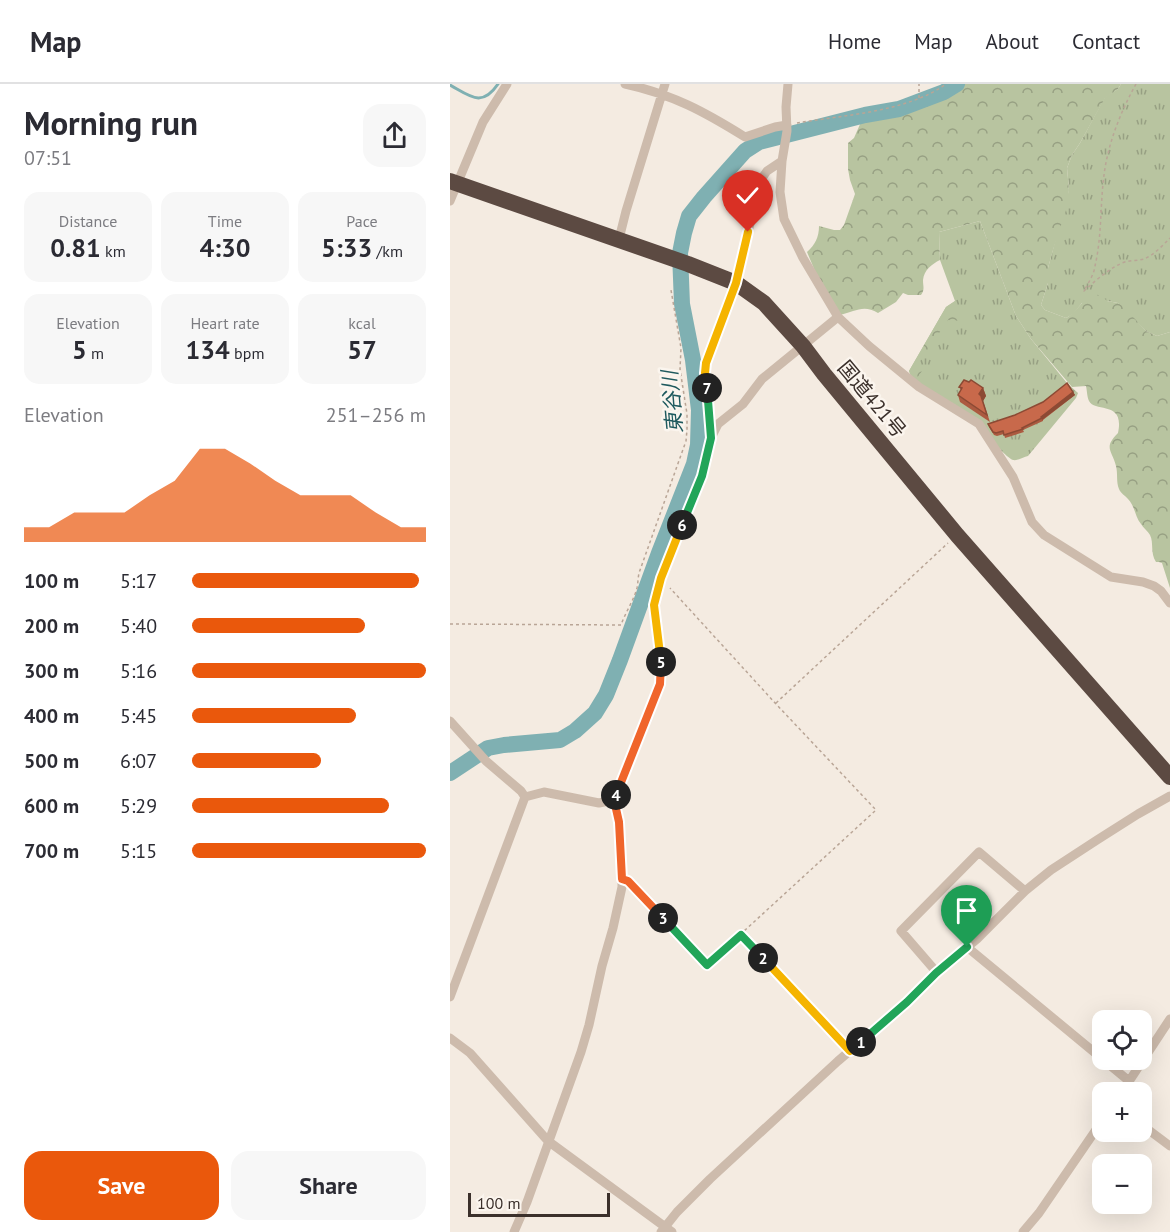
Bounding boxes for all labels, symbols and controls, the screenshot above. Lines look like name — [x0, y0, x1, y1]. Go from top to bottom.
text: Map — [30, 23, 81, 60]
text: Home — [828, 28, 881, 55]
text: Map — [914, 28, 953, 55]
text: About — [986, 28, 1039, 55]
text: Contact — [1072, 28, 1140, 55]
text: Morning run — [24, 101, 198, 144]
button: share — [363, 104, 426, 167]
text: 07:51 — [24, 145, 72, 171]
pin — [722, 170, 773, 232]
icon: check — [731, 179, 764, 212]
text: Distance — [59, 211, 117, 231]
text: Time — [208, 211, 242, 231]
text: Pace — [346, 211, 378, 231]
text: 0.81 — [50, 231, 101, 264]
text: 4:30 — [199, 231, 251, 264]
text: 5:33 — [321, 231, 372, 264]
text: km — [101, 241, 126, 261]
text: /km — [372, 241, 403, 261]
text: Elevation — [56, 313, 120, 333]
text: Heart rate — [190, 313, 260, 333]
text: kcal — [348, 313, 376, 333]
text: 5 — [72, 333, 87, 366]
text: 134 — [186, 333, 230, 366]
text: 57 — [347, 333, 377, 366]
text: m — [87, 343, 104, 363]
text: bpm — [230, 343, 264, 363]
street label: 国道421号 — [832, 355, 912, 443]
water label: 東谷川 — [656, 367, 688, 435]
pin: 7 — [692, 373, 722, 403]
text: 7 — [702, 378, 712, 398]
text: Elevation — [24, 402, 104, 428]
text: 251–256 m — [326, 402, 426, 428]
pin: 6 — [667, 510, 697, 540]
text: 6 — [677, 515, 687, 535]
text: 100 m — [24, 568, 79, 594]
text: 5:17 — [120, 568, 157, 594]
text: 200 m — [24, 613, 79, 639]
text: 5:40 — [120, 613, 157, 639]
pin: 5 — [646, 647, 676, 677]
text: 5 — [656, 652, 666, 672]
text: 300 m — [24, 658, 79, 684]
text: 5:16 — [120, 658, 157, 684]
text: 400 m — [24, 703, 79, 729]
text: 5:45 — [120, 703, 157, 729]
text: 500 m — [24, 748, 79, 774]
text: 6:07 — [120, 748, 157, 774]
pin: 4 — [601, 780, 631, 810]
text: 4 — [611, 785, 621, 805]
text: 600 m — [24, 793, 79, 819]
text: 5:29 — [120, 793, 157, 819]
text: 700 m — [24, 838, 79, 864]
text: 5:15 — [120, 838, 157, 864]
pin — [941, 885, 992, 947]
icon: arrive — [950, 894, 983, 927]
pin: 3 — [648, 903, 678, 933]
text: 3 — [658, 908, 668, 928]
pin: 2 — [748, 943, 778, 973]
text: 2 — [758, 948, 768, 968]
map controls — [1092, 1010, 1152, 1214]
button: locate — [1092, 1010, 1152, 1070]
pin: 1 — [846, 1027, 876, 1057]
text: 1 — [856, 1032, 866, 1052]
button: + — [1092, 1082, 1152, 1142]
button: Save — [24, 1151, 219, 1220]
button: Share — [231, 1151, 426, 1220]
button: − — [1092, 1154, 1152, 1214]
scale bar — [468, 1190, 610, 1218]
text: 100 m — [477, 1193, 520, 1213]

